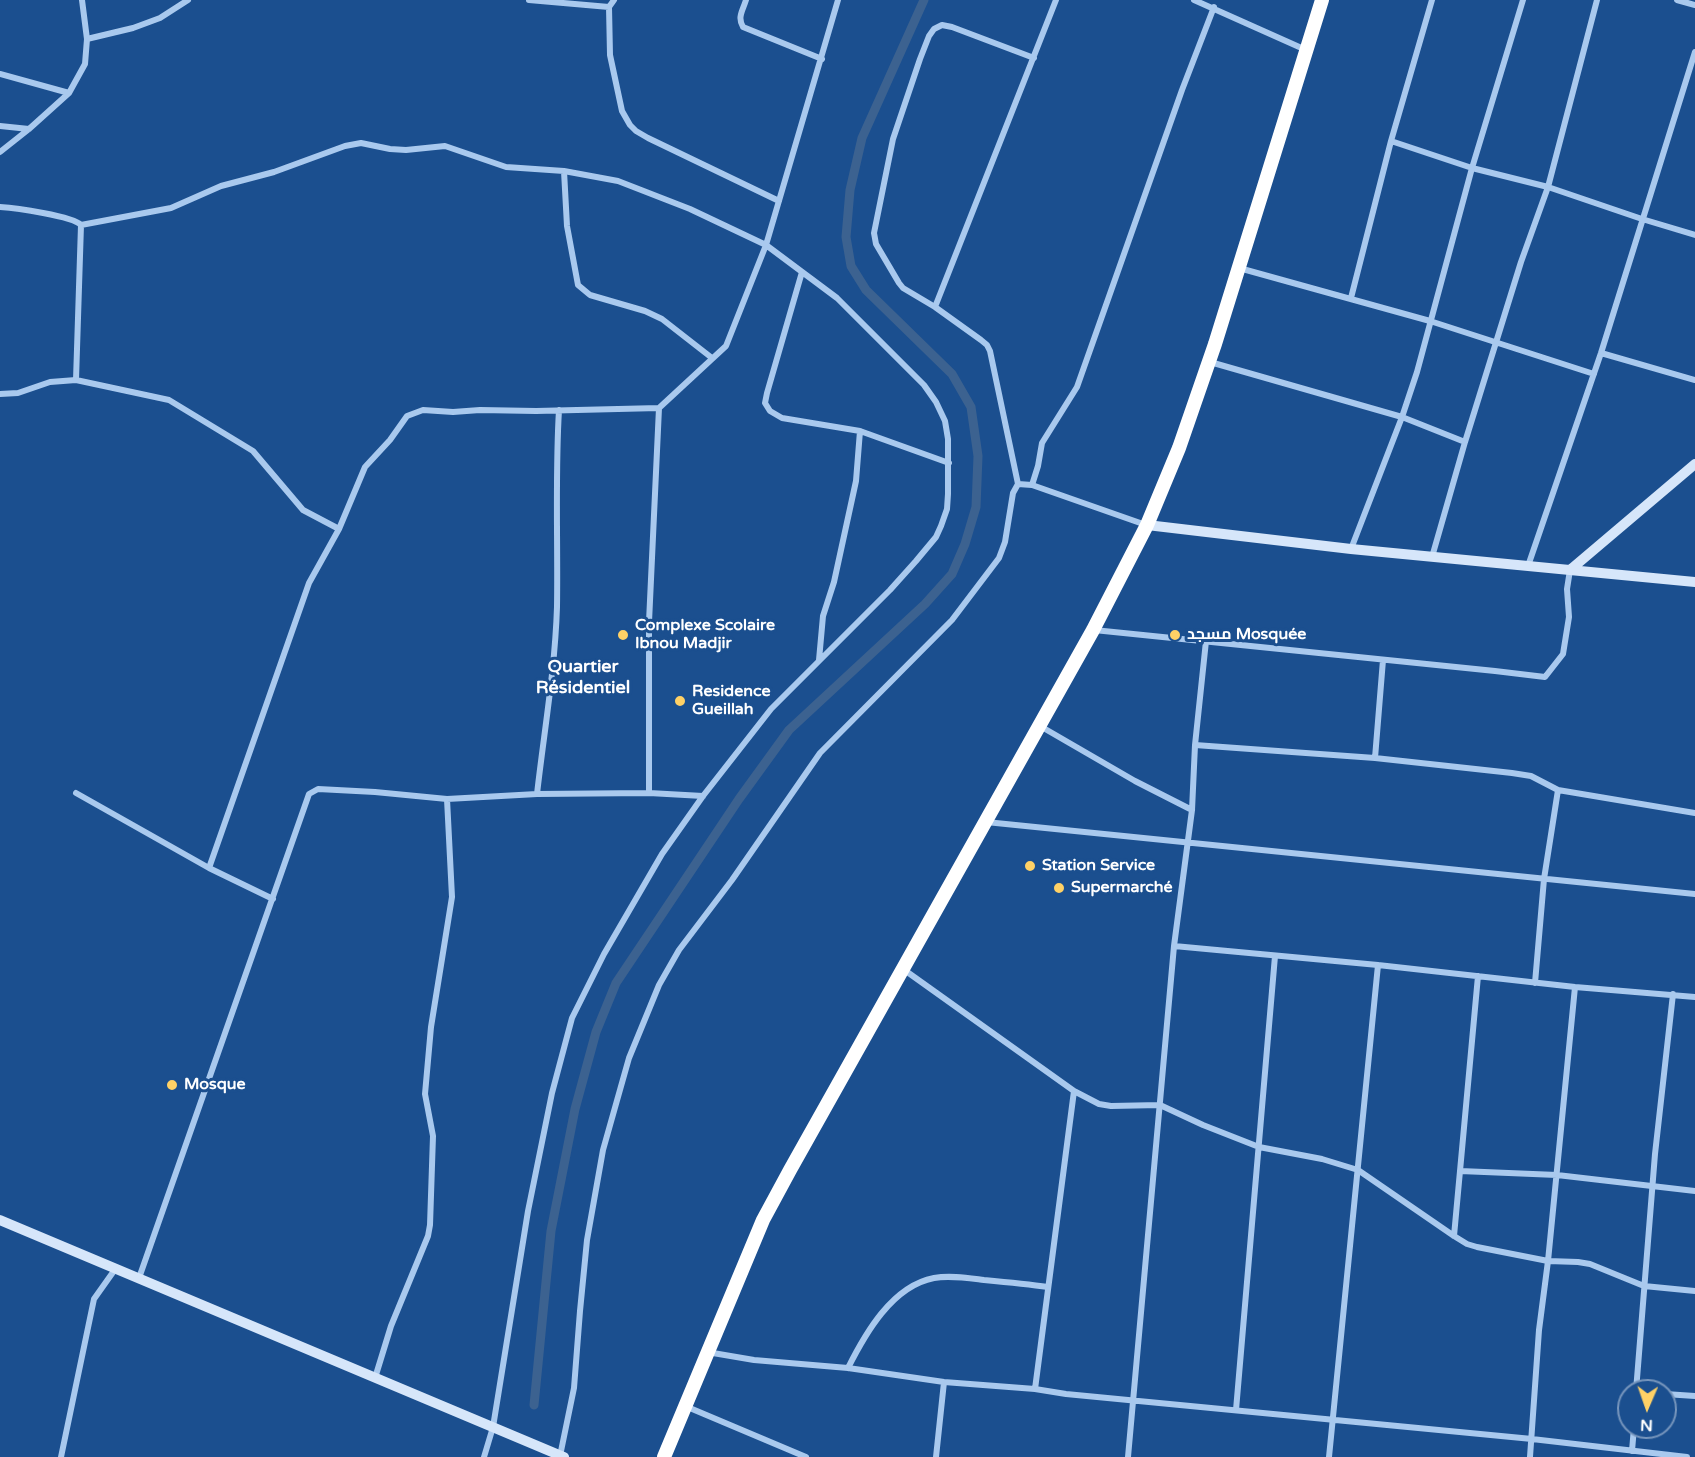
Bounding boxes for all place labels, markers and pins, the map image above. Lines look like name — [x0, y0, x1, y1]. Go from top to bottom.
place label: Complexe Scolaire Ibnou Madjir — [635, 616, 775, 654]
place label: مسجد Mosquée — [1187, 625, 1306, 645]
marker: Complexe Scolaire Ibnou Madjir — [616, 628, 630, 642]
marker: مسجد Mosquée — [1168, 628, 1182, 642]
place label: Residence Gueillah — [692, 682, 771, 720]
marker: Residence Gueillah — [673, 694, 687, 708]
place label: Station Service — [1042, 856, 1155, 876]
marker: Station Service — [1023, 859, 1037, 873]
place label: Supermarché — [1071, 878, 1173, 898]
marker: Supermarché — [1052, 881, 1066, 895]
place label: Mosque — [184, 1075, 246, 1095]
marker: Mosque — [165, 1078, 179, 1092]

